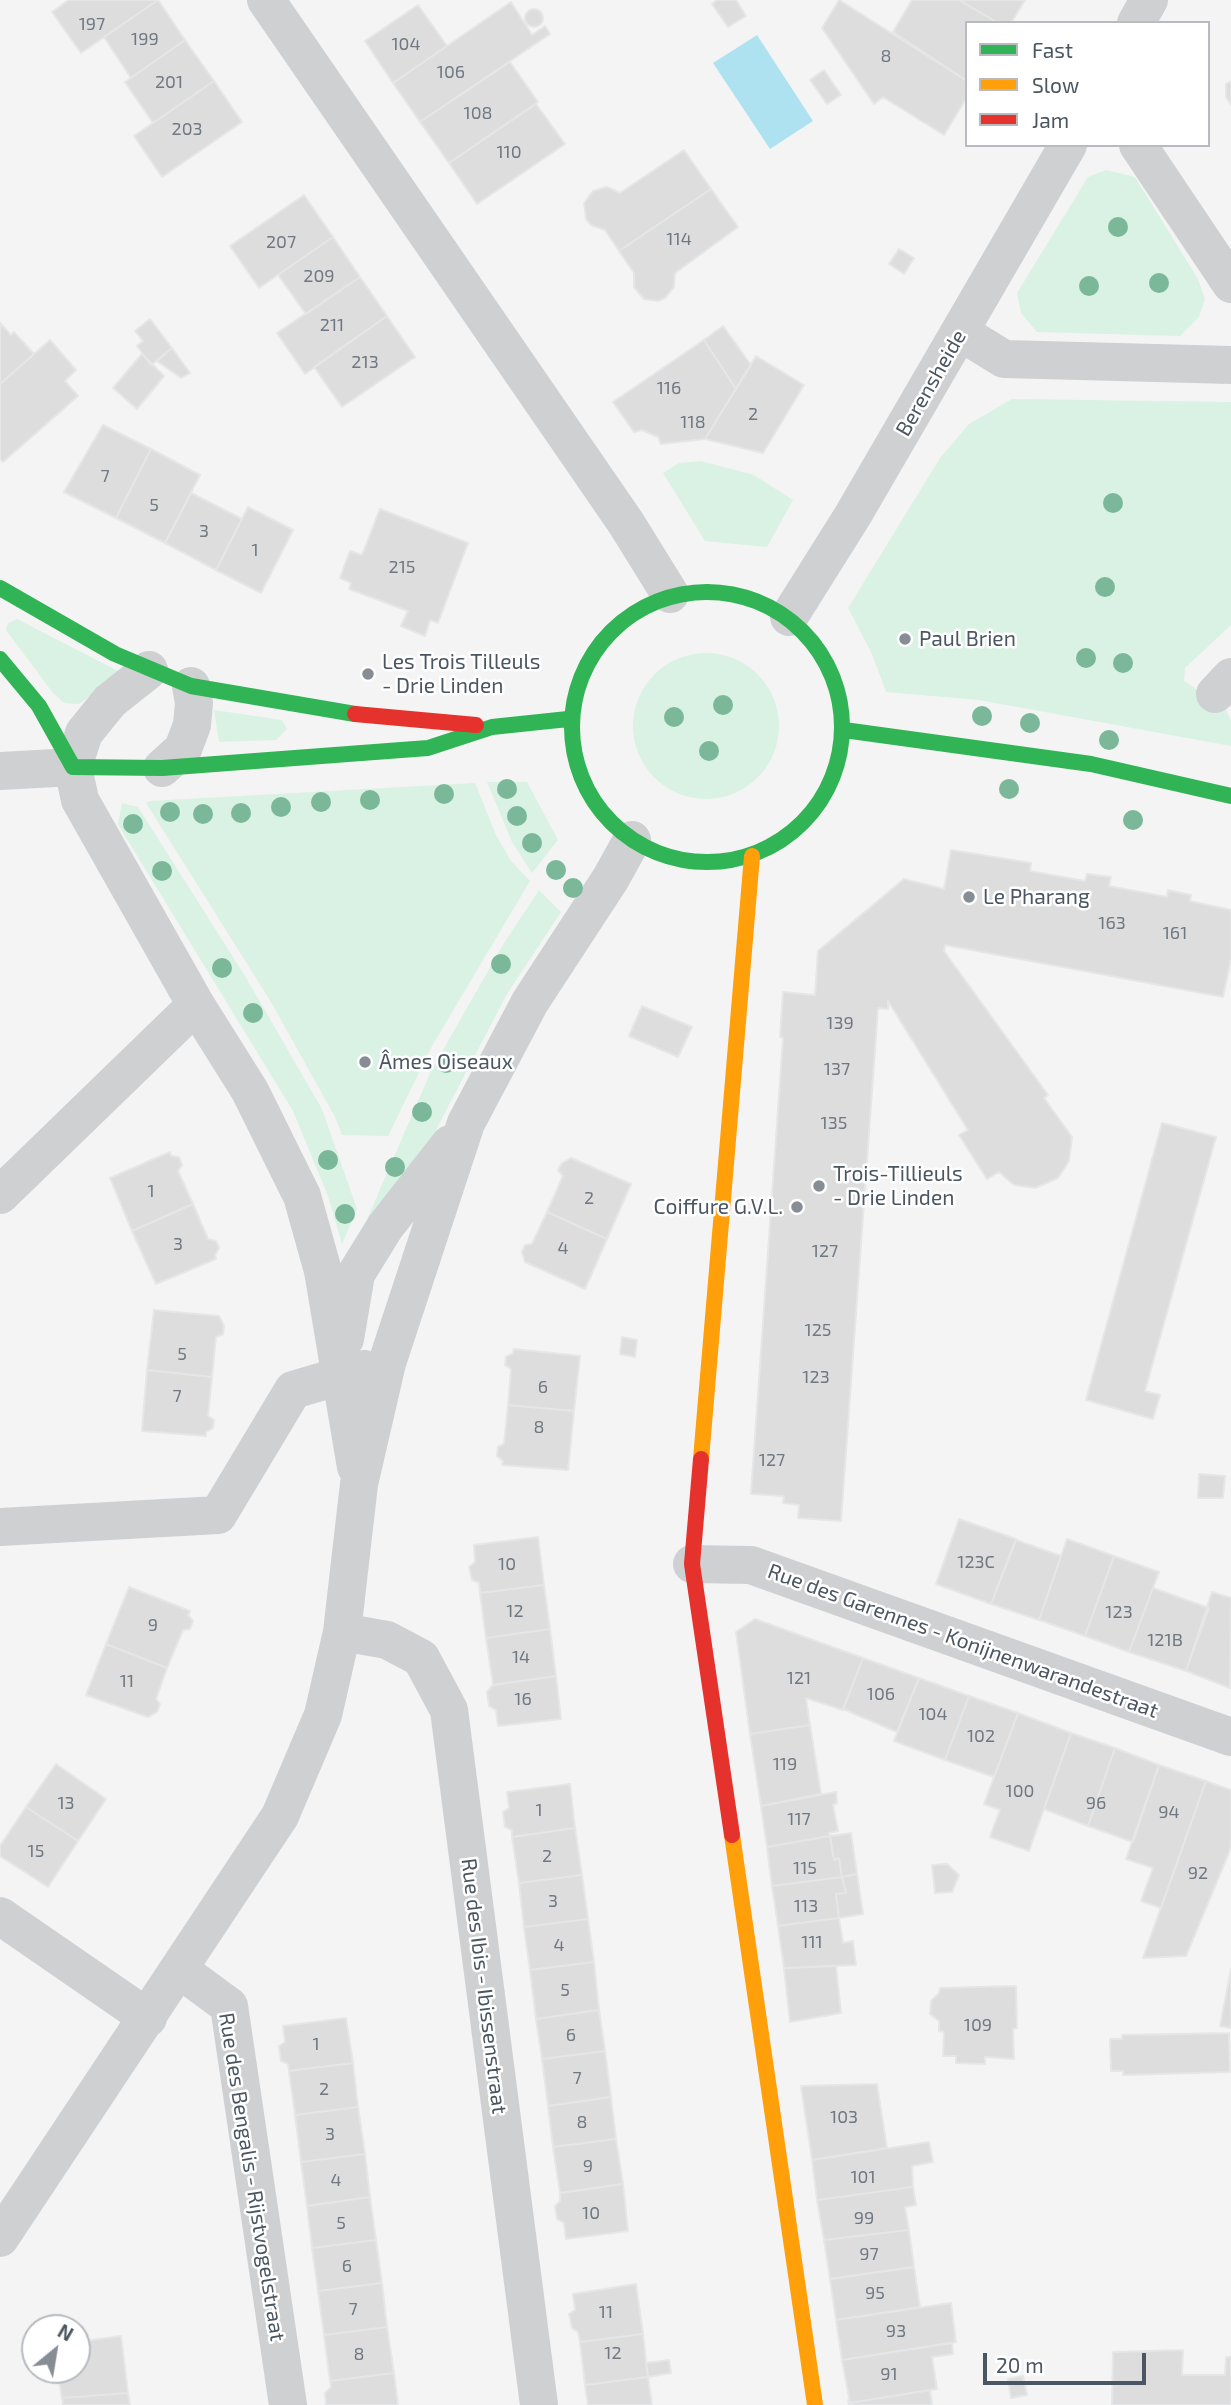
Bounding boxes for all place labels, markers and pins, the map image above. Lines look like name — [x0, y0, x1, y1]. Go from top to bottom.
place label: Paul Brien — [919, 626, 1016, 652]
marker: Paul Brien — [897, 631, 913, 647]
place label: Les Trois Tilleuls - Drie Linden — [382, 649, 540, 699]
marker: Les Trois Tilleuls - Drie Linden — [360, 666, 376, 682]
place label: Le Pharang — [983, 884, 1090, 910]
marker: Le Pharang — [961, 889, 977, 905]
place label: Âmes Oiseaux — [379, 1049, 513, 1075]
marker: Âmes Oiseaux — [357, 1054, 373, 1070]
place label: Trois-Tillieuls - Drie Linden — [833, 1161, 963, 1211]
marker: Trois-Tillieuls - Drie Linden — [811, 1178, 827, 1194]
place label: Coiffure G.V.L. — [654, 1194, 783, 1220]
marker: Coiffure G.V.L. — [789, 1199, 805, 1215]

